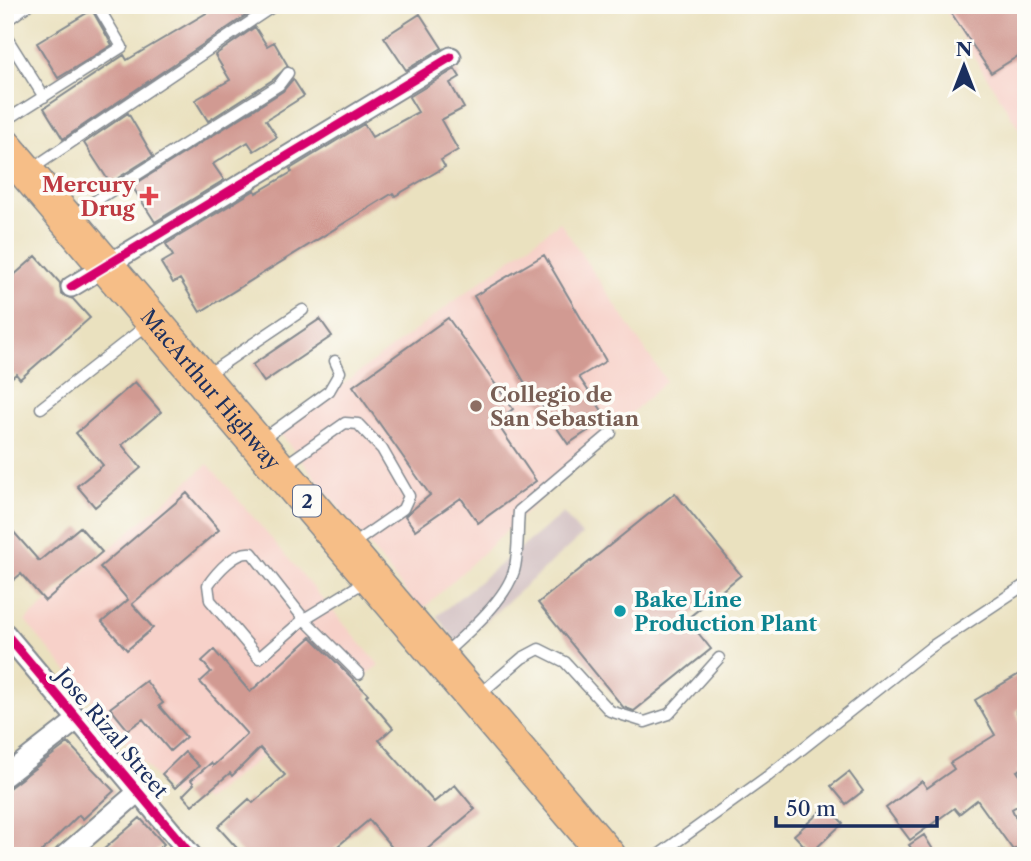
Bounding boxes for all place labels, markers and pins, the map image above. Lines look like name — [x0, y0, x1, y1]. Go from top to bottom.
place label: Mercury Drug — [42, 172, 136, 221]
marker: Mercury Drug — [141, 188, 157, 204]
place label: Collegio de San Sebastian — [490, 382, 640, 431]
marker: Collegio de San Sebastian — [468, 398, 484, 414]
place label: Bake Line Production Plant — [634, 587, 818, 636]
marker: Bake Line Production Plant — [612, 603, 628, 619]

